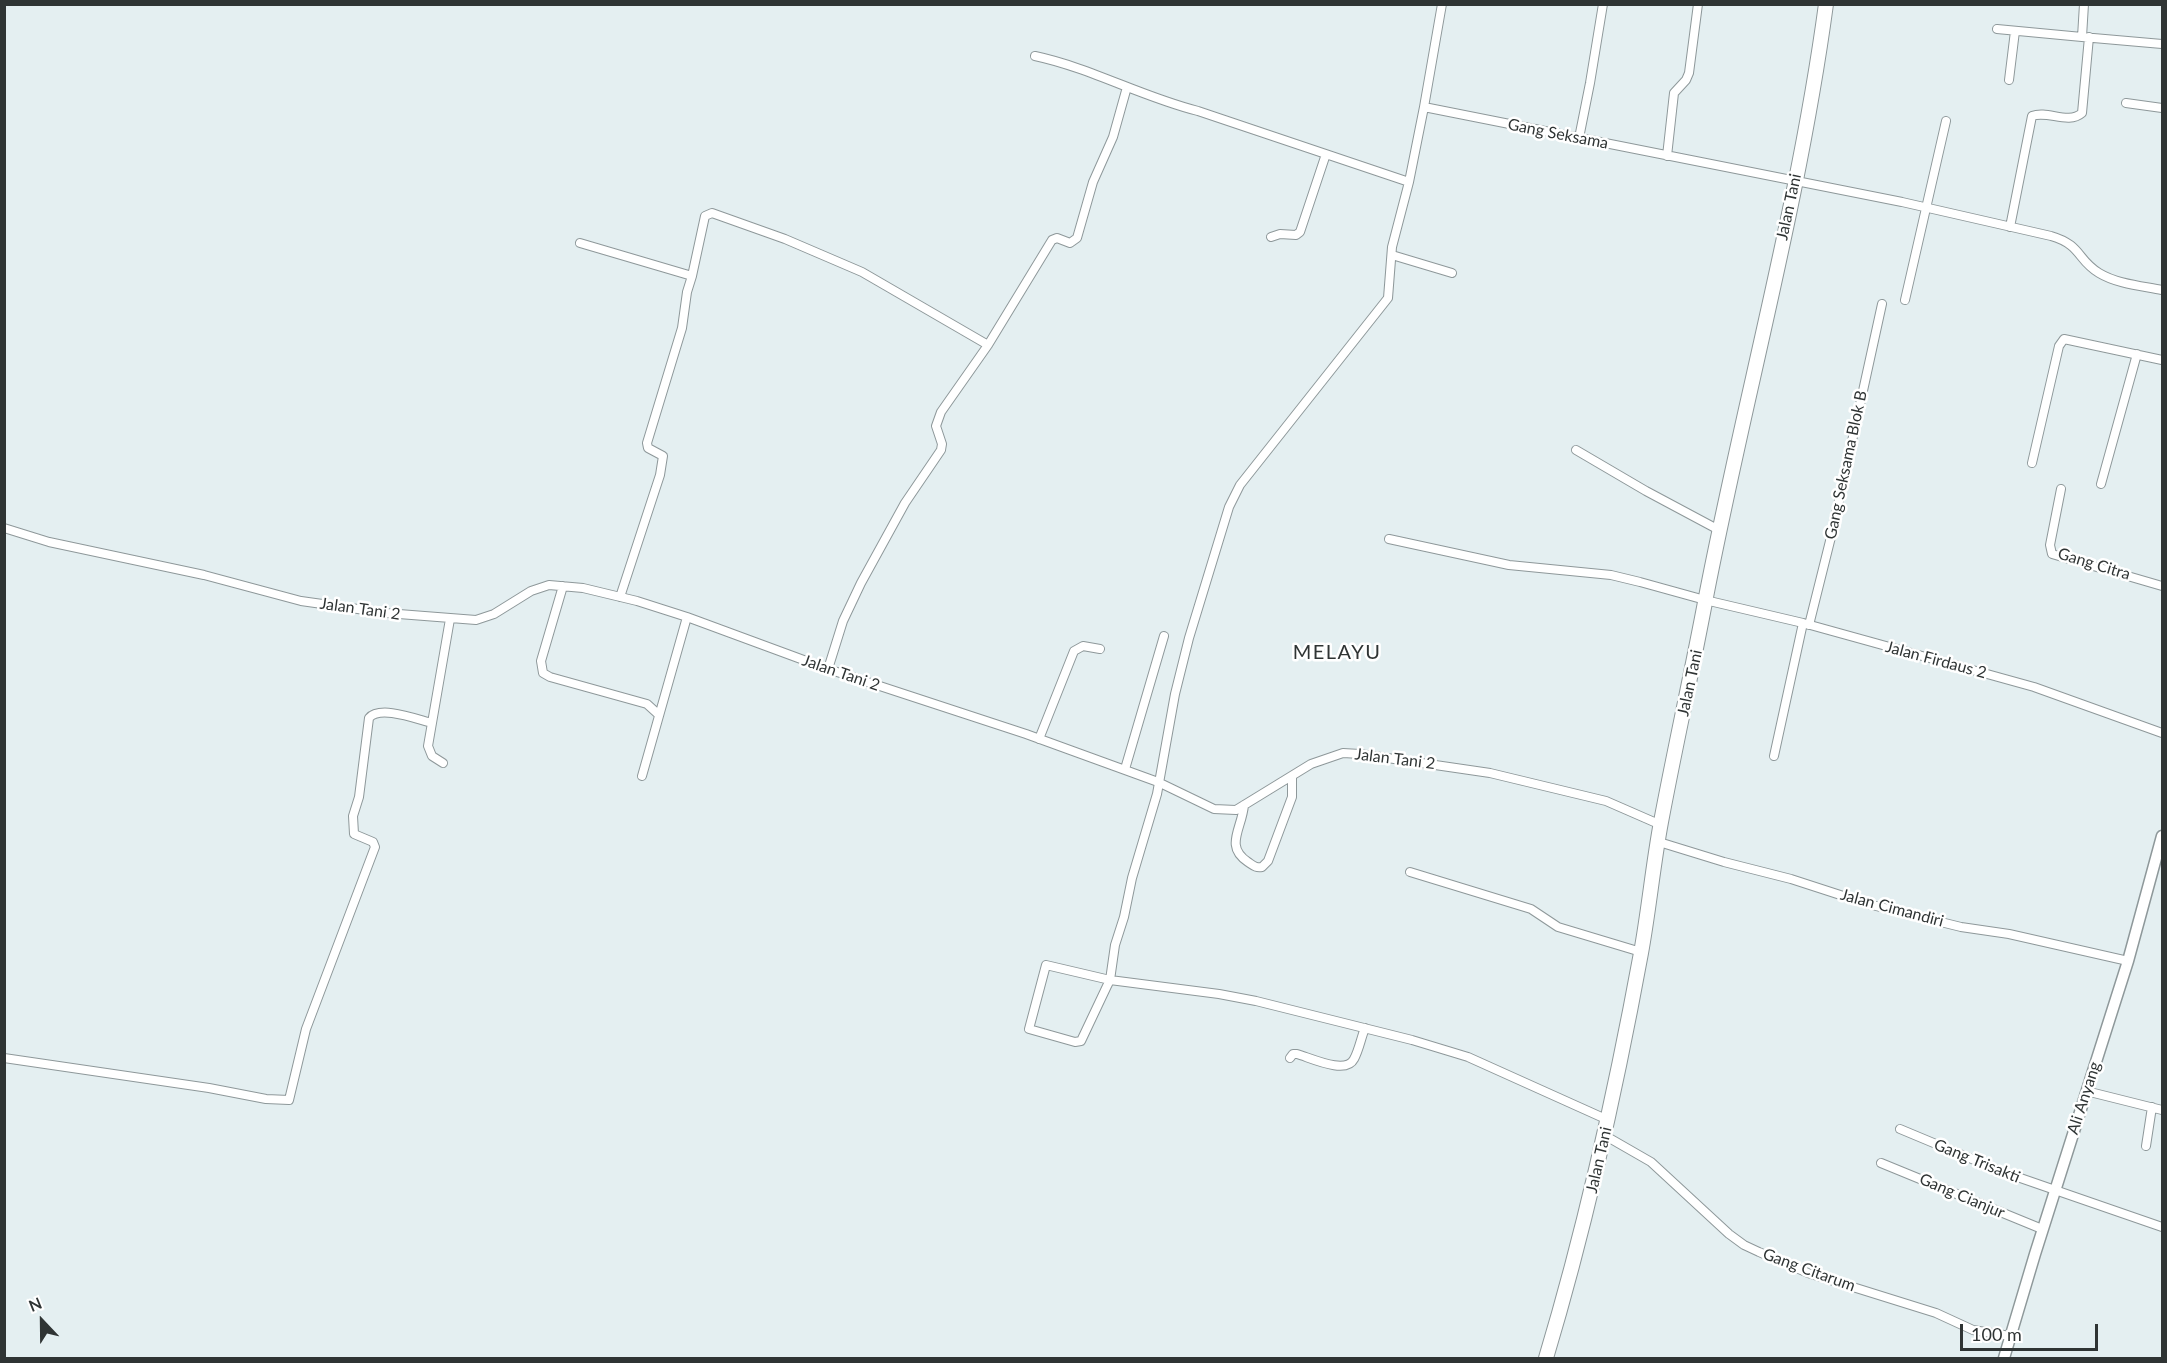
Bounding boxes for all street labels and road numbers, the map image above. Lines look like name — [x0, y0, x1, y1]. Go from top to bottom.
street label: Gang Seksama — [1506, 115, 1610, 153]
street label: Jalan Tani — [1773, 172, 1805, 242]
street label: Gang Seksama Blok B — [1821, 389, 1871, 541]
street label: Gang Citra — [2055, 544, 2133, 584]
street label: Jalan Tani 2 — [319, 594, 401, 624]
street label: Jalan Firdaus 2 — [1883, 637, 1989, 683]
street label: Jalan Tani — [1674, 648, 1706, 718]
street label: Jalan Tani 2 — [800, 651, 882, 695]
street label: Jalan Tani 2 — [1354, 745, 1436, 773]
street label: Jalan Cimandiri — [1838, 885, 1946, 931]
street label: Ali Anyang — [2063, 1059, 2105, 1137]
street label: Jalan Tani — [1582, 1125, 1616, 1195]
street label: Gang Trisakti — [1931, 1135, 2023, 1187]
street label: Gang Cianjur — [1916, 1169, 2008, 1223]
street label: Gang Citarum — [1760, 1244, 1858, 1296]

